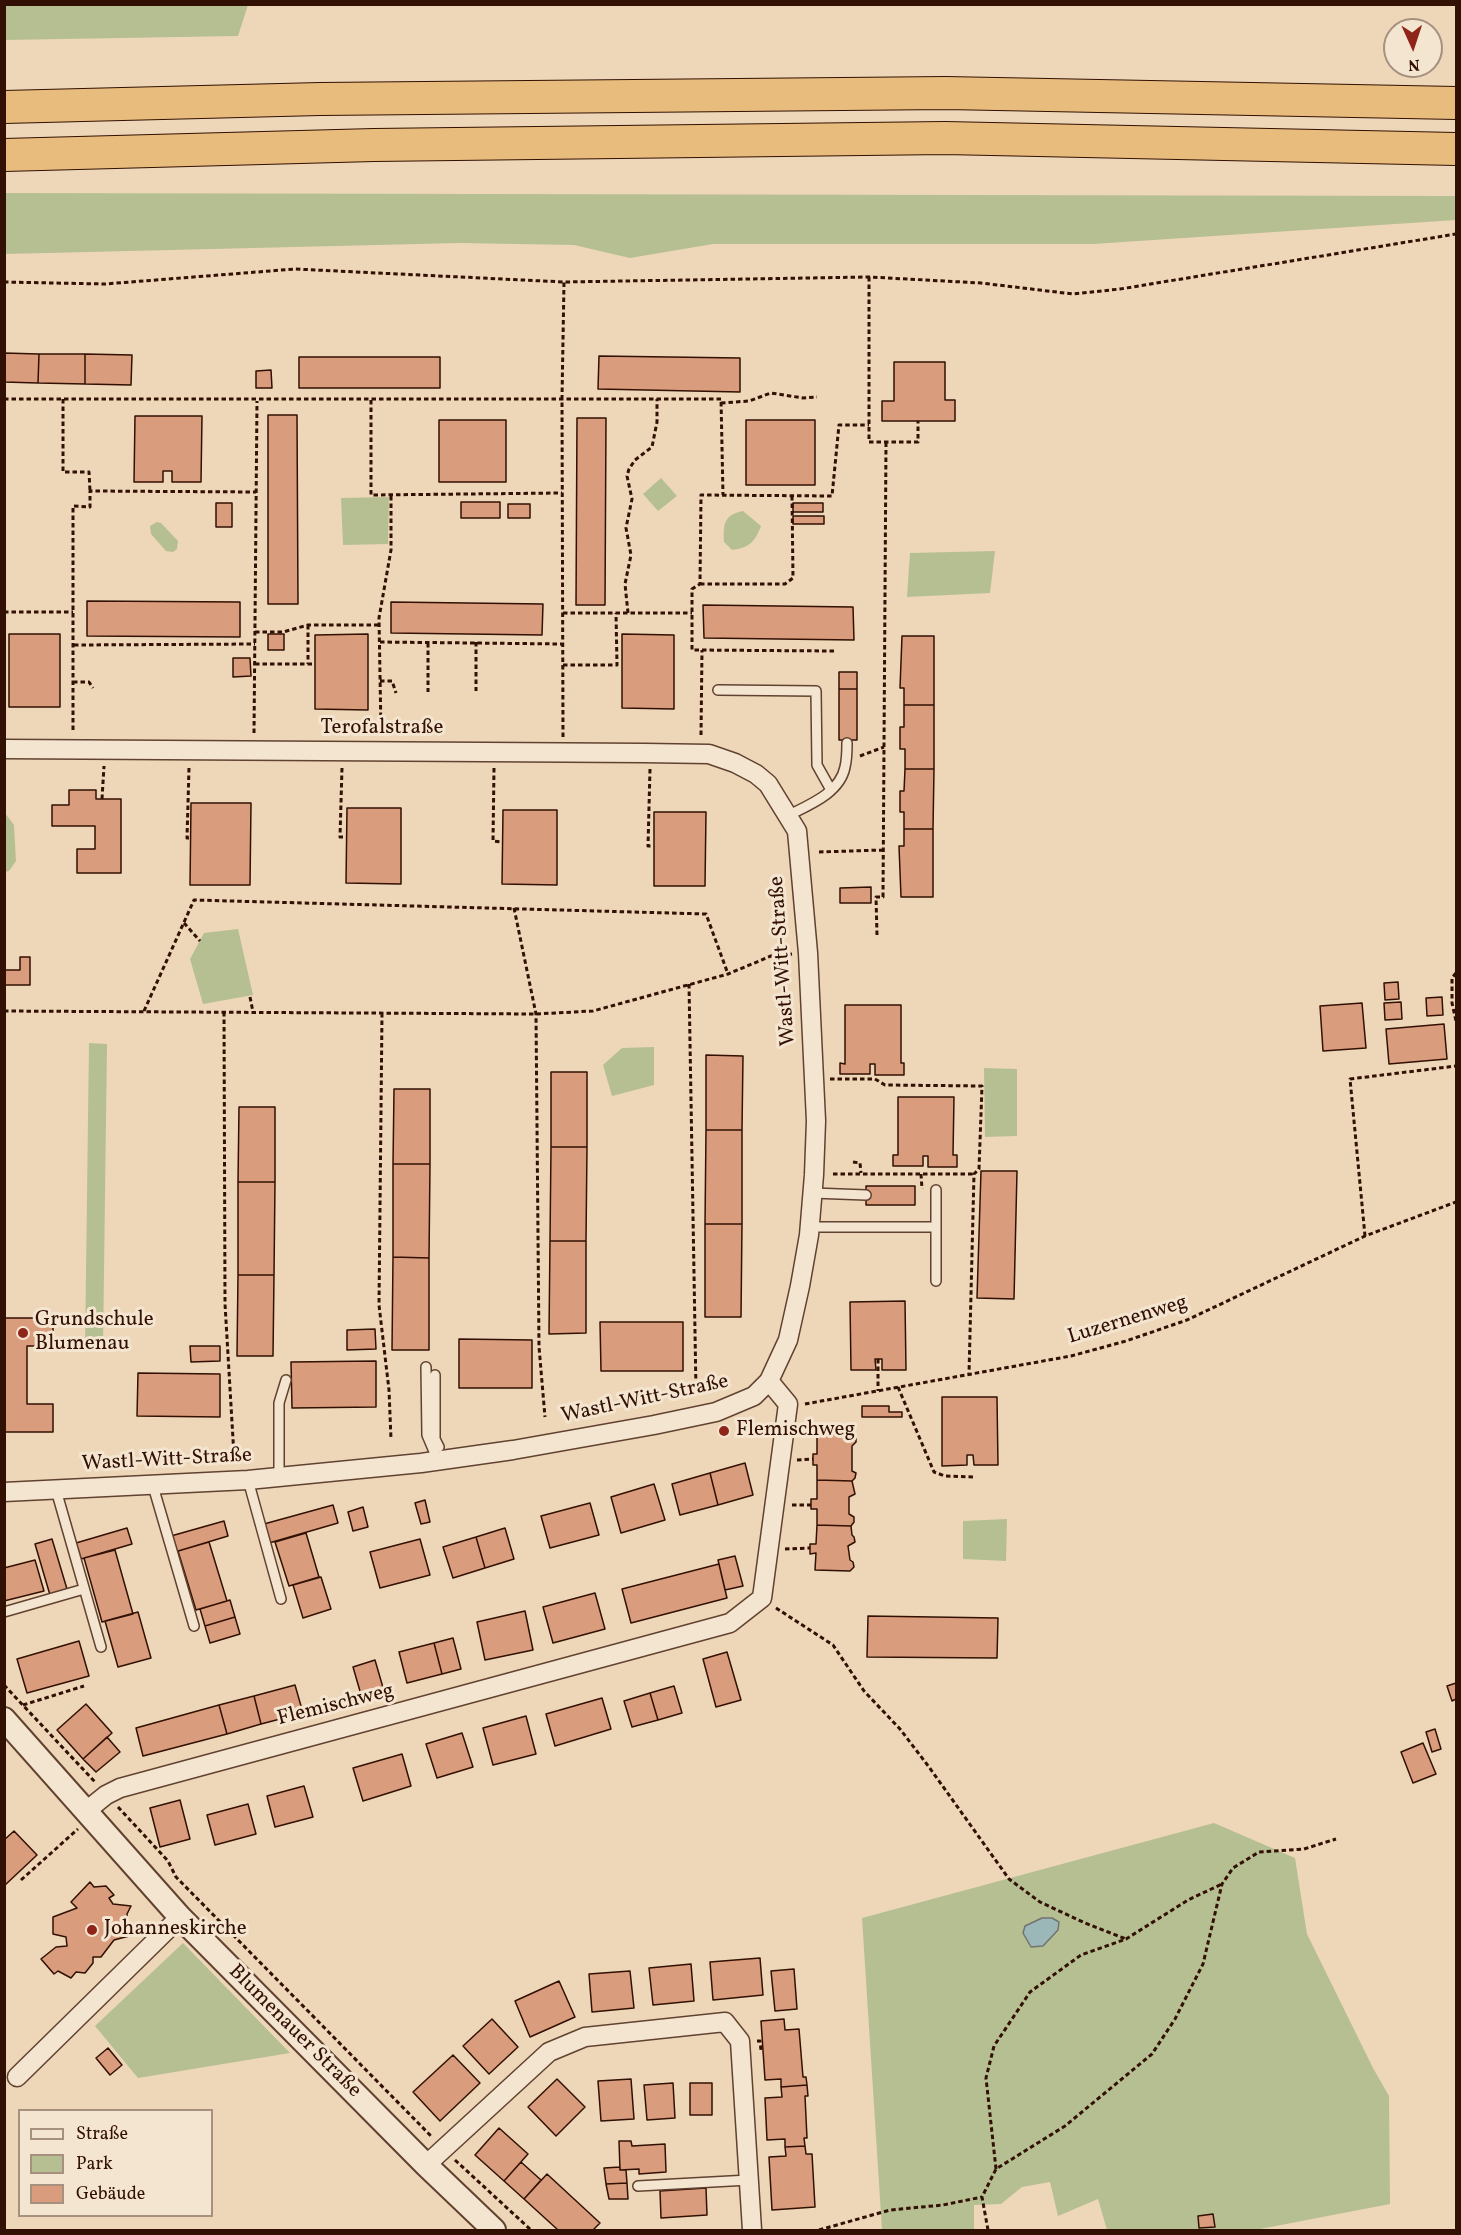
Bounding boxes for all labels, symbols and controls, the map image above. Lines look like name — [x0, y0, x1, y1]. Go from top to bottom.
north arrow — [1383, 18, 1443, 78]
text: N — [1407, 53, 1420, 75]
street label: Terofalstraße — [321, 716, 443, 742]
street label: Wastl-Witt-Straße — [765, 875, 803, 1047]
street label: Luzernenweg — [1065, 1291, 1191, 1351]
place label: Grundschule Blumenau — [35, 1308, 154, 1358]
marker: Grundschule Blumenau — [16, 1326, 30, 1340]
street label: Wastl-Witt-Straße — [559, 1370, 731, 1430]
place label: Flemischweg — [736, 1418, 855, 1444]
marker: Flemischweg — [717, 1424, 731, 1438]
street label: Wastl-Witt-Straße — [81, 1444, 253, 1478]
street label: Flemischweg — [275, 1679, 397, 1733]
place label: Johanneskirche — [104, 1917, 247, 1943]
marker: Johanneskirche — [85, 1923, 99, 1937]
street label: Blumenauer Straße — [222, 1960, 366, 2104]
legend — [18, 2109, 213, 2217]
text: Straße — [76, 2122, 128, 2147]
text: Park — [76, 2152, 113, 2177]
text: Gebäude — [76, 2182, 145, 2207]

